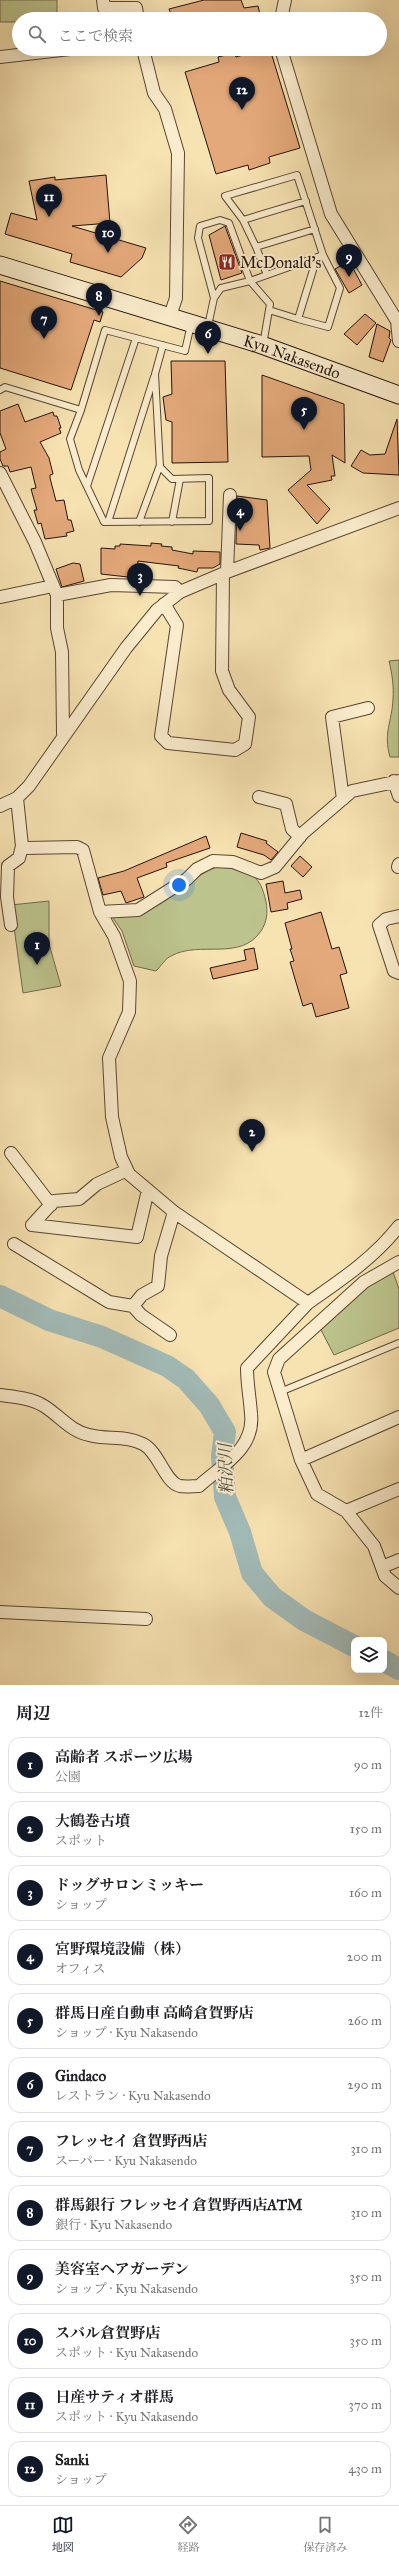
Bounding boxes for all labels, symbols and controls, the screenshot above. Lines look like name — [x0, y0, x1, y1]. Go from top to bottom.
search box — [12, 12, 387, 56]
icon: search — [26, 23, 48, 45]
text: ここで検索 — [58, 27, 133, 45]
pin: 12 — [229, 77, 255, 110]
pin: 11 — [36, 184, 62, 217]
pin: 10 — [95, 220, 121, 253]
pin: 9 — [336, 244, 362, 277]
restaurant icon: McDonald's — [217, 252, 237, 272]
place label: McDonald's — [240, 253, 321, 272]
pin: 8 — [86, 283, 112, 316]
pin: 7 — [31, 306, 57, 339]
pin: 6 — [195, 321, 221, 354]
street label: Kyu Nakasendo — [241, 330, 343, 382]
pin: 5 — [291, 397, 317, 430]
pin: 4 — [227, 498, 253, 531]
pin: 3 — [127, 563, 153, 596]
your location — [169, 875, 189, 895]
pin: 1 — [24, 932, 50, 965]
pin: 2 — [239, 1119, 265, 1152]
water label: 粕沢川 — [215, 1441, 237, 1495]
map controls — [351, 1637, 387, 1673]
button: layers — [351, 1637, 387, 1673]
text: 周辺 — [16, 1703, 50, 1724]
text: 12件 — [358, 1705, 383, 1721]
text: 高齢者 スポーツ広場 — [55, 1748, 193, 1766]
text: 1 — [27, 1757, 33, 1773]
text: 90 m — [354, 1757, 382, 1773]
text: 公園 — [55, 1769, 81, 1785]
text: 大鶴巻古墳 — [55, 1812, 130, 1830]
text: 2 — [27, 1821, 33, 1837]
text: 150 m — [350, 1821, 382, 1837]
text: スポット — [55, 1833, 107, 1849]
text: ドッグサロンミッキー — [55, 1876, 204, 1894]
text: 3 — [27, 1885, 33, 1901]
text: 160 m — [349, 1885, 382, 1901]
text: ショップ — [55, 1897, 107, 1913]
text: 宮野環境設備（株） — [55, 1940, 190, 1958]
text: 4 — [26, 1949, 34, 1965]
text: 200 m — [347, 1949, 382, 1965]
text: オフィス — [55, 1961, 106, 1977]
text: 群馬日産自動車 高崎倉賀野店 — [55, 2004, 253, 2022]
text: 5 — [27, 2013, 33, 2029]
text: 260 m — [348, 2013, 382, 2029]
text: ショップ · Kyu Nakasendo — [55, 2025, 198, 2041]
text: Gindaco — [55, 2067, 106, 2085]
text: 6 — [27, 2077, 33, 2093]
text: 290 m — [347, 2077, 382, 2093]
text: レストラン · Kyu Nakasendo — [55, 2088, 211, 2104]
text: フレッセイ 倉賀野西店 — [55, 2132, 207, 2150]
text: 7 — [27, 2141, 33, 2157]
text: 310 m — [350, 2141, 382, 2157]
text: スーパー · Kyu Nakasendo — [55, 2153, 197, 2169]
text: 群馬銀行 フレッセイ倉賀野西店ATM — [55, 2196, 302, 2214]
text: 8 — [27, 2205, 33, 2221]
text: 310 m — [350, 2205, 382, 2221]
text: 銀行 · Kyu Nakasendo — [55, 2217, 172, 2233]
text: 美容室ヘアガーデン — [55, 2260, 189, 2278]
text: 9 — [27, 2269, 33, 2285]
text: 350 m — [349, 2269, 382, 2285]
text: ショップ · Kyu Nakasendo — [55, 2281, 198, 2297]
text: スバル倉賀野店 — [55, 2324, 160, 2342]
text: 10 — [24, 2333, 36, 2349]
text: 350 m — [349, 2333, 382, 2349]
text: スポット · Kyu Nakasendo — [55, 2345, 198, 2361]
text: 日産サティオ群馬 — [55, 2388, 174, 2406]
text: 11 — [25, 2397, 35, 2413]
text: 370 m — [349, 2397, 382, 2413]
text: スポット · Kyu Nakasendo — [55, 2409, 198, 2425]
text: Sanki — [55, 2451, 89, 2469]
text: 12 — [24, 2461, 36, 2477]
text: 430 m — [348, 2461, 382, 2477]
text: ショップ — [55, 2472, 107, 2488]
tab: 地図 — [52, 2514, 74, 2554]
tab: 経路 — [177, 2514, 199, 2554]
tab: 保存済み — [303, 2514, 347, 2554]

